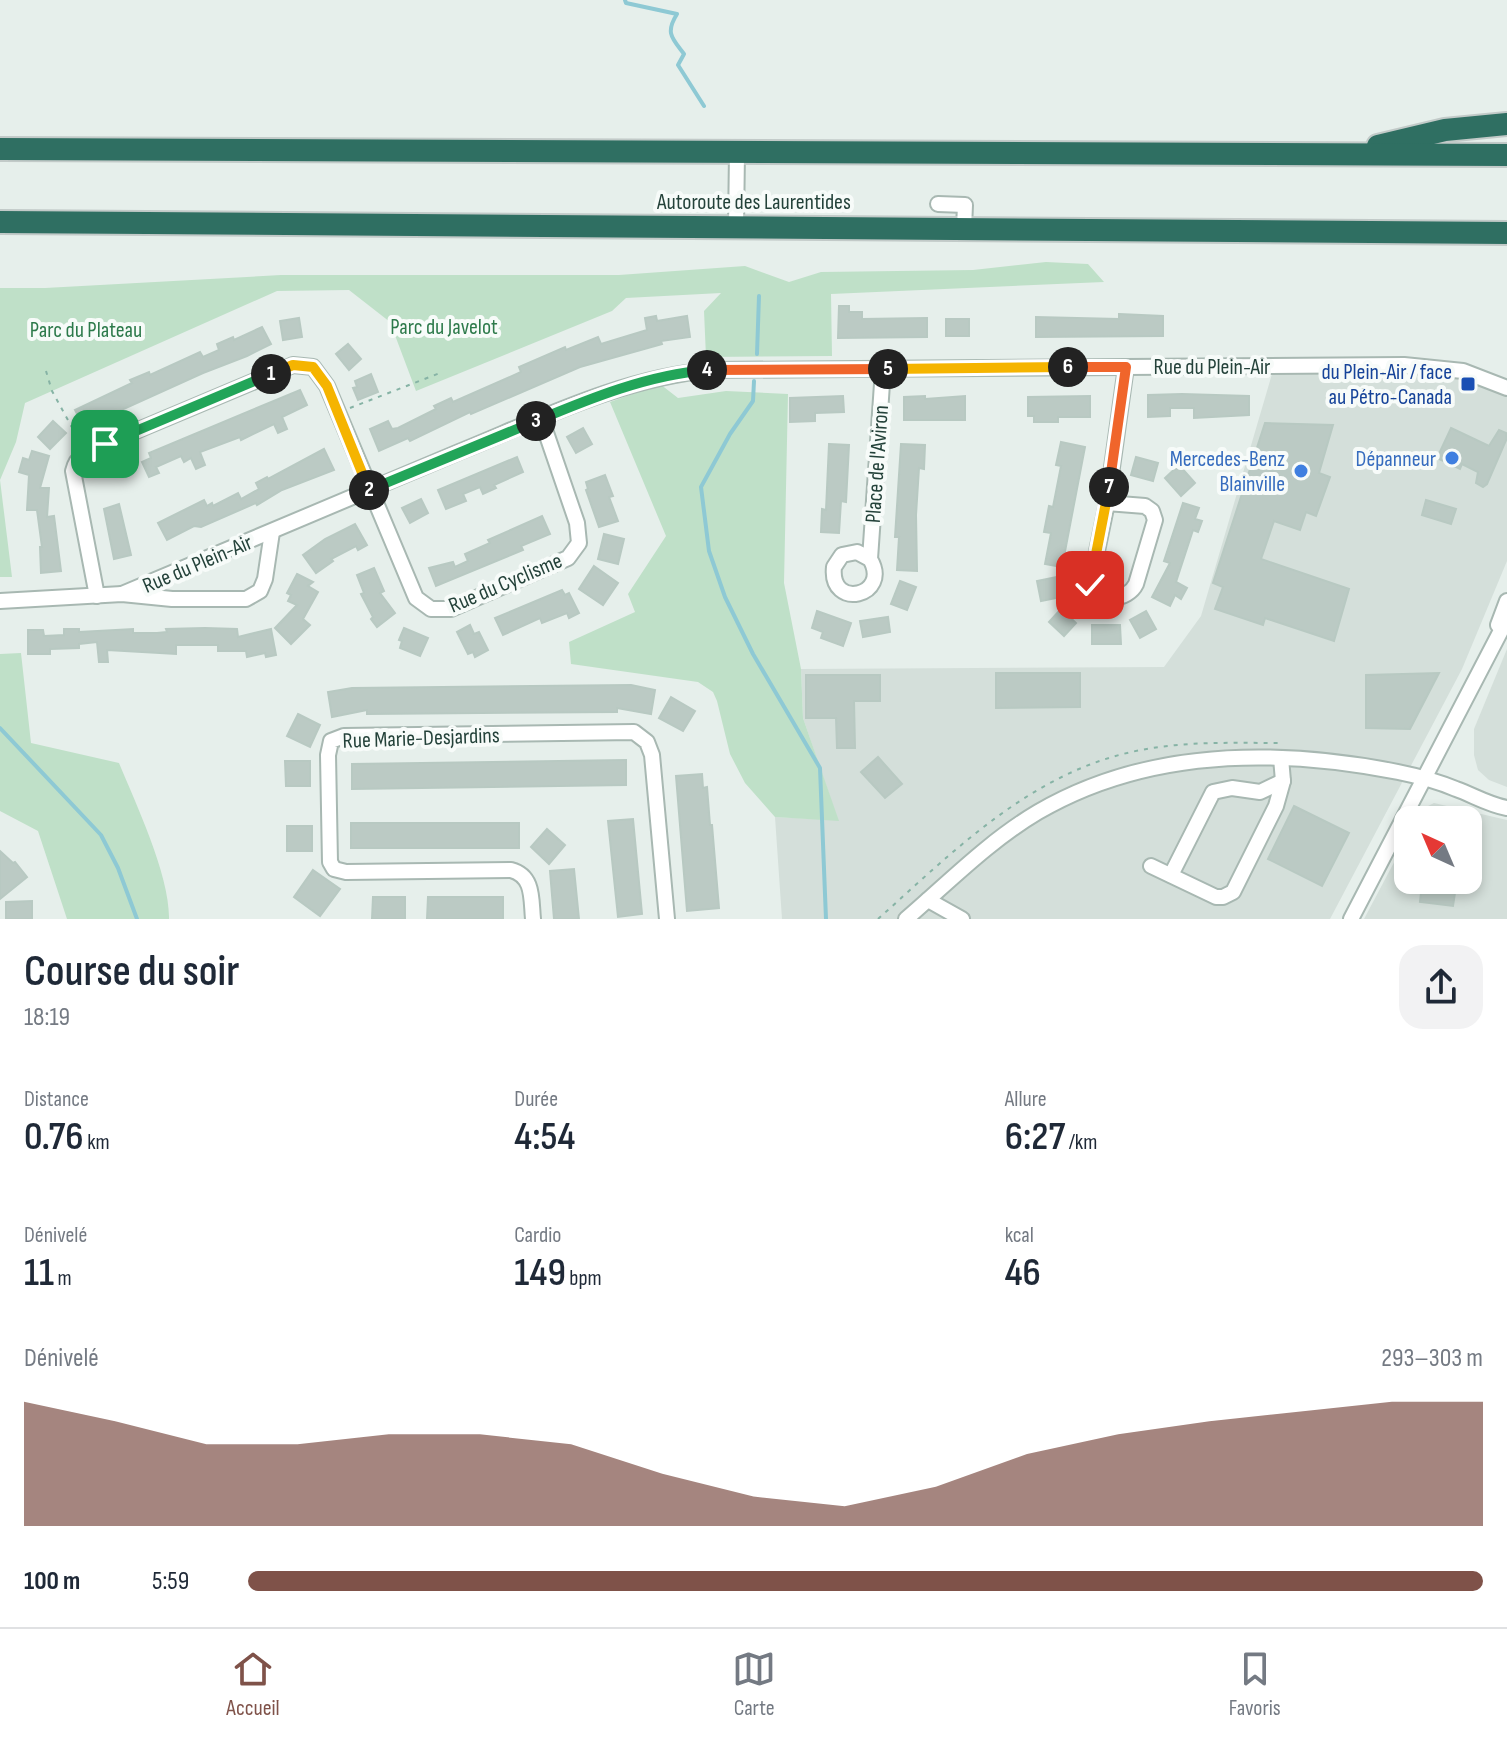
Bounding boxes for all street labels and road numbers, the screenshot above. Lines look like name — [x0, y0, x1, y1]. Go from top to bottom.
street label: Autoroute des Laurentides — [656, 189, 851, 216]
street label: Rue du Plein-Air — [1154, 354, 1270, 381]
street label: Place de l'Aviron — [860, 404, 895, 524]
street label: Rue du Plein-Air — [139, 529, 257, 600]
street label: Rue du Cyclisme — [445, 547, 566, 619]
street label: Rue Marie-Desjardins — [342, 722, 500, 755]

